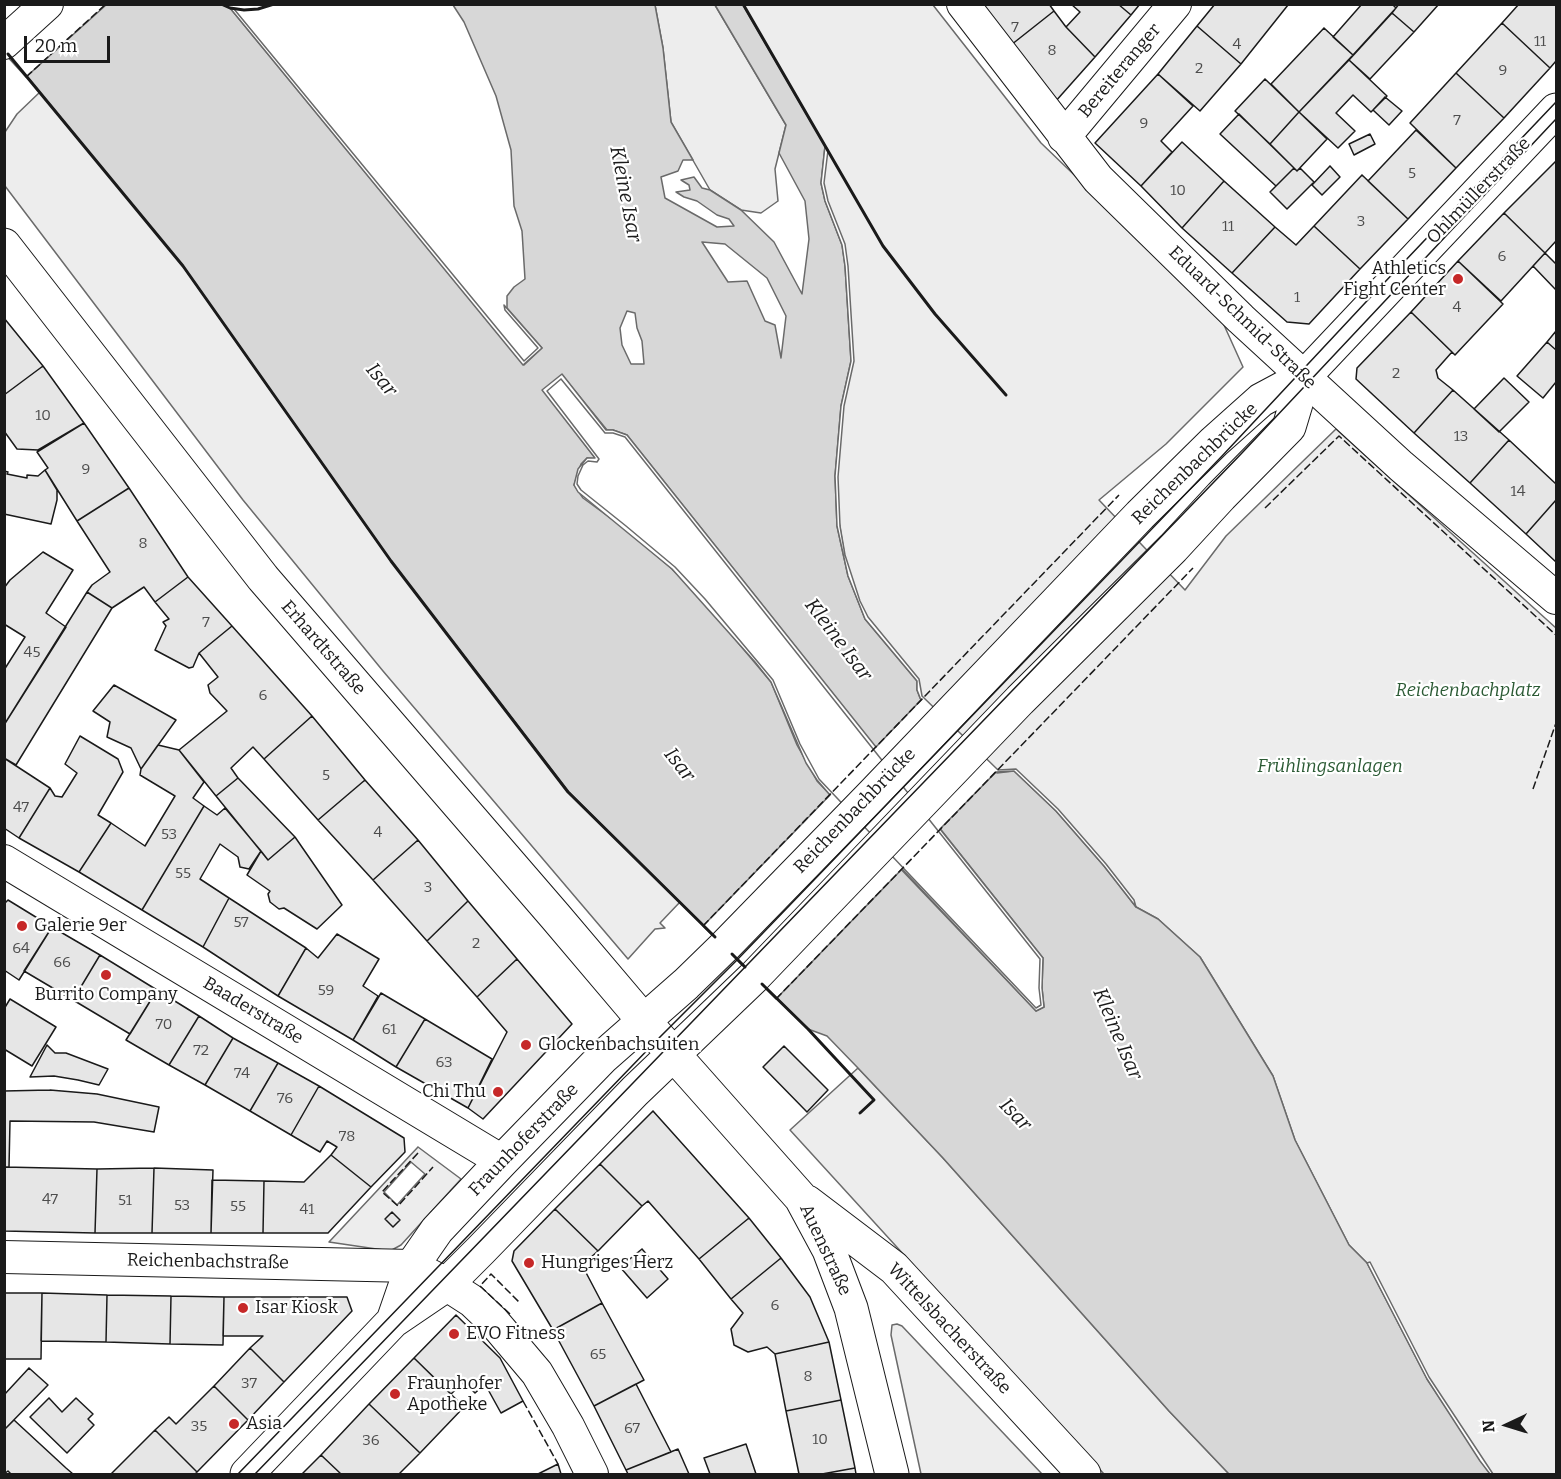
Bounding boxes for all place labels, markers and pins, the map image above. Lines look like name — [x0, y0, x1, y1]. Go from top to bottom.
place label: Athletics Fight Center — [1343, 258, 1446, 300]
marker: Athletics Fight Center — [1451, 272, 1465, 286]
place label: Galerie 9er — [34, 915, 127, 937]
marker: Galerie 9er — [15, 919, 29, 933]
marker: Burrito Company — [99, 968, 113, 982]
place label: Burrito Company — [34, 984, 178, 1006]
place label: Glockenbachsuiten — [538, 1034, 699, 1056]
marker: Glockenbachsuiten — [519, 1038, 533, 1052]
place label: Chi Thu — [422, 1081, 486, 1103]
marker: Chi Thu — [491, 1085, 505, 1099]
place label: Hungriges Herz — [541, 1252, 673, 1274]
marker: Hungriges Herz — [522, 1256, 536, 1270]
place label: Isar Kiosk — [255, 1297, 338, 1319]
marker: Isar Kiosk — [236, 1301, 250, 1315]
place label: EVO Fitness — [466, 1323, 565, 1345]
marker: EVO Fitness — [447, 1327, 461, 1341]
place label: Fraunhofer Apotheke — [407, 1373, 502, 1416]
marker: Fraunhofer Apotheke — [388, 1387, 402, 1401]
place label: Asia — [246, 1413, 282, 1435]
marker: Asia — [227, 1417, 241, 1431]

